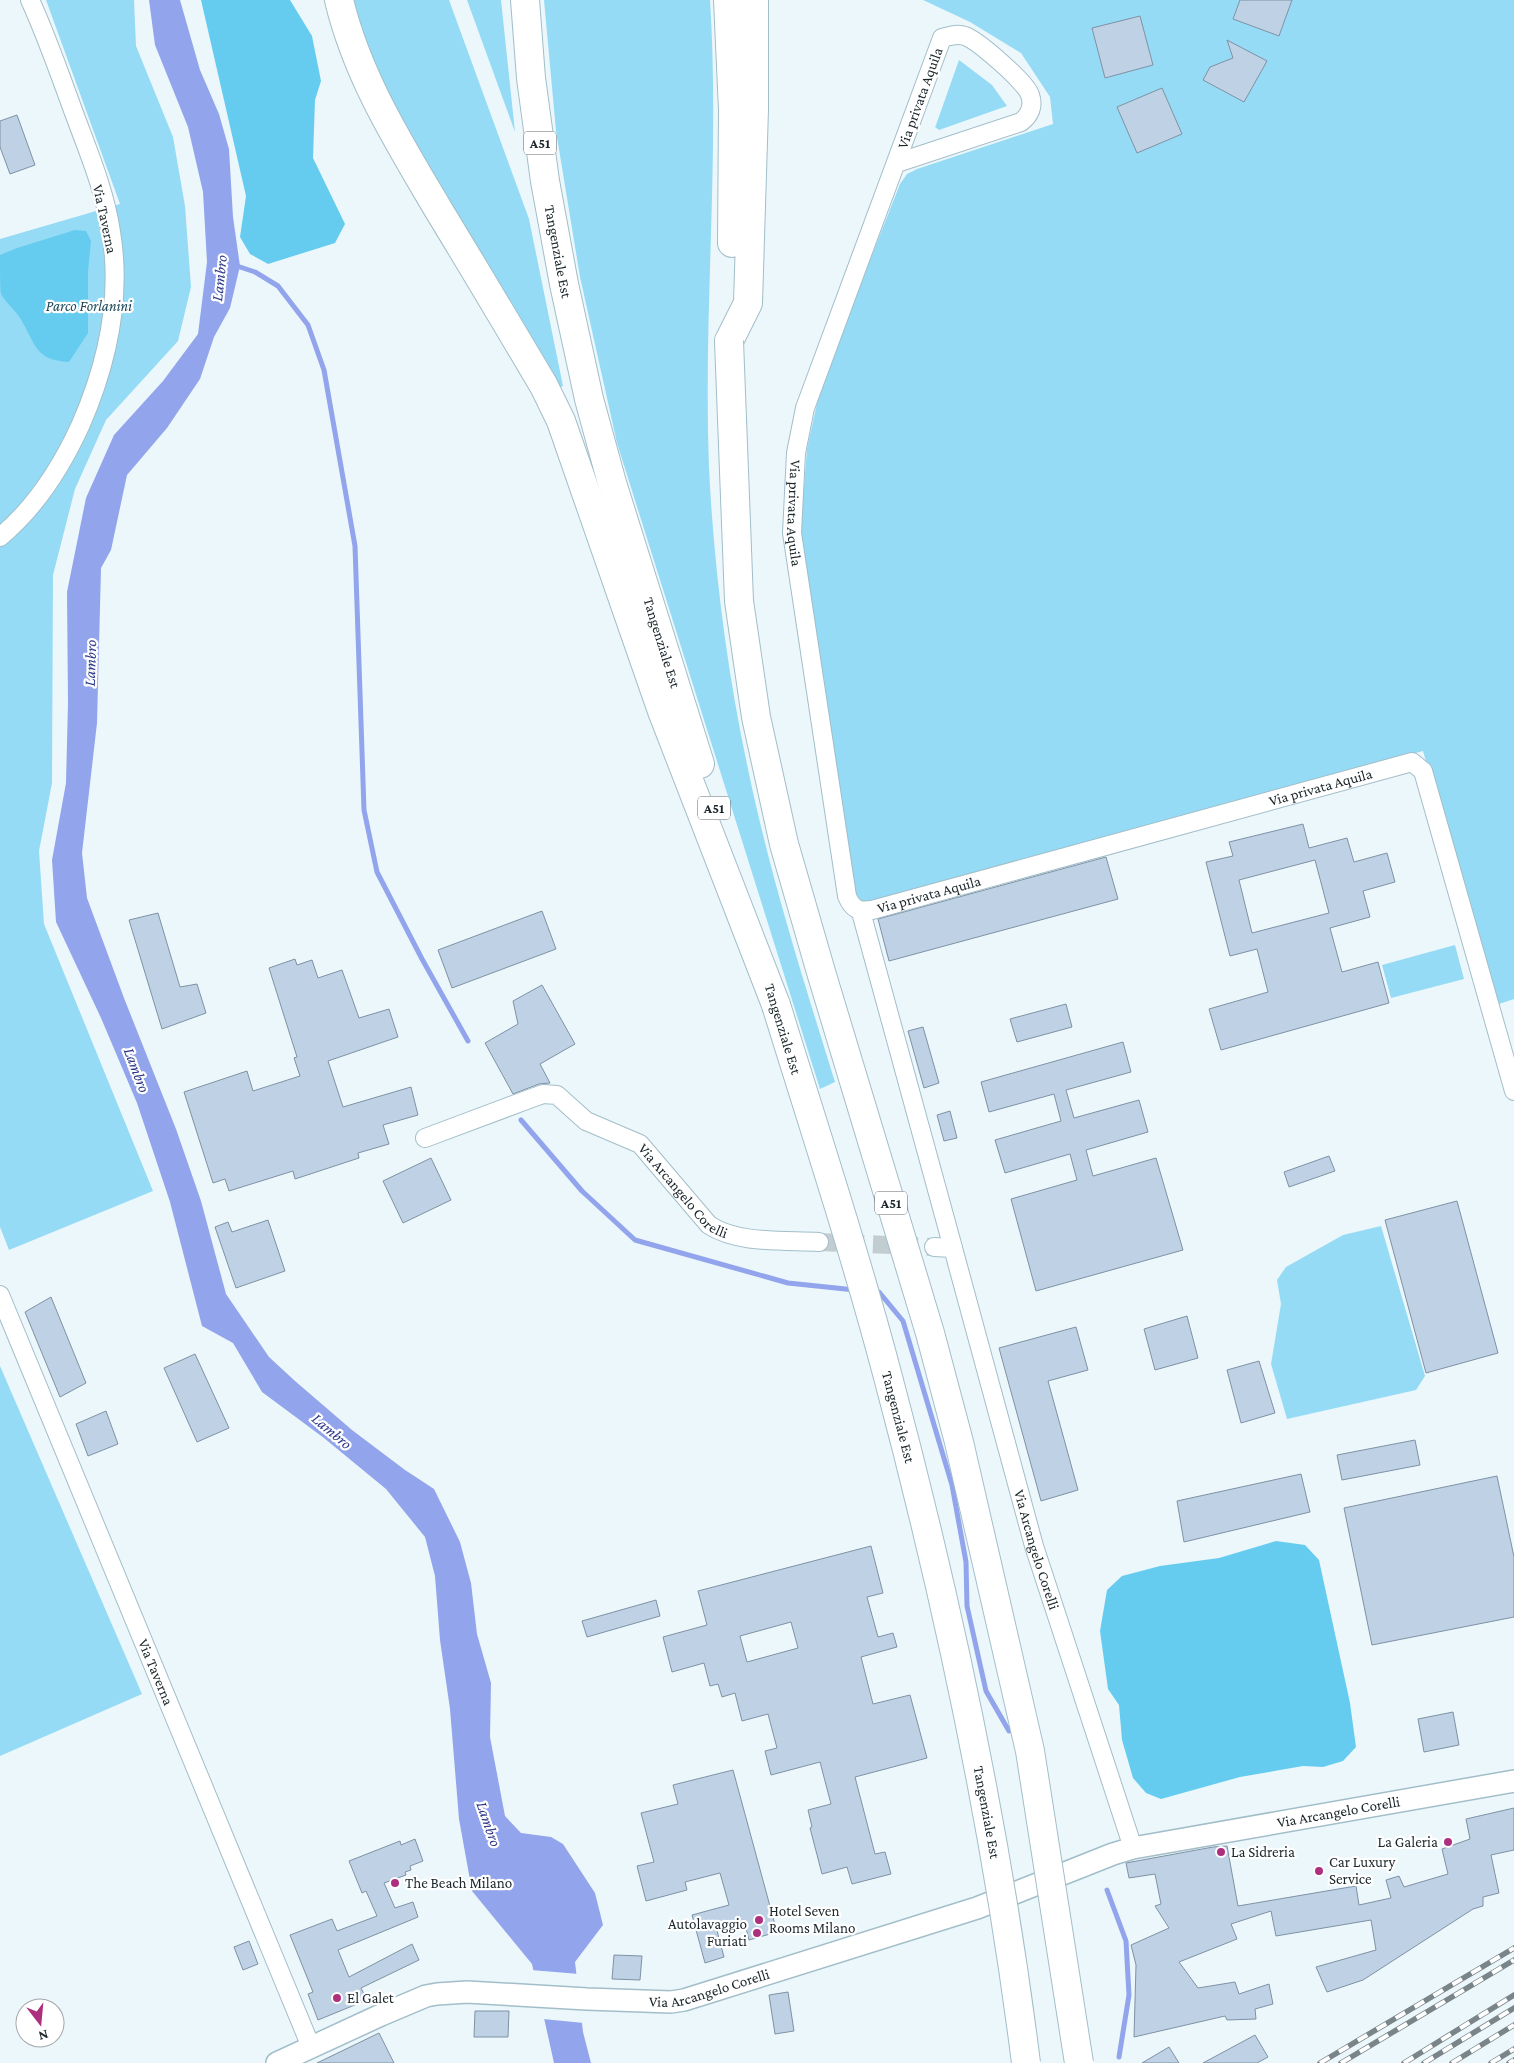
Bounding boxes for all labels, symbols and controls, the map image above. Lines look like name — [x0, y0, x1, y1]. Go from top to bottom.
street label: Via privata Aquila — [894, 45, 947, 151]
road number: A51 — [524, 132, 556, 154]
street label: Via Taverna — [90, 183, 120, 255]
street label: Tangenziale Est — [542, 204, 575, 301]
water label: Lambro — [208, 254, 230, 302]
park label: Parco Forlanini — [46, 298, 133, 314]
street label: Via privata Aquila — [784, 459, 805, 567]
street label: Tangenziale Est — [640, 595, 684, 691]
water label: Lambro — [81, 639, 99, 687]
street label: Via privata Aquila — [1267, 765, 1374, 809]
road number: A51 — [698, 796, 730, 820]
street label: Via privata Aquila — [875, 873, 983, 916]
street label: Tangenziale Est — [761, 982, 805, 1078]
water label: Lambro — [121, 1045, 153, 1095]
street label: Via Arcangelo Corelli — [635, 1140, 730, 1241]
road number: A51 — [875, 1192, 907, 1214]
street label: Tangenziale Est — [879, 1370, 918, 1466]
water label: Lambro — [309, 1410, 355, 1453]
street label: Via Arcangelo Corelli — [1011, 1488, 1062, 1612]
street label: Via Taverna — [135, 1636, 177, 1708]
street label: Tangenziale Est — [970, 1764, 1003, 1861]
street label: Via Arcangelo Corelli — [1276, 1793, 1401, 1831]
water label: Lambro — [473, 1799, 505, 1849]
place label: La Galeria — [1378, 1834, 1438, 1850]
marker: La Galeria — [1442, 1836, 1454, 1848]
place label: La Sidreria — [1231, 1844, 1295, 1860]
marker: La Sidreria — [1215, 1846, 1227, 1858]
place label: Car Luxury Service — [1329, 1854, 1395, 1887]
marker: Car Luxury Service — [1313, 1865, 1325, 1877]
place label: The Beach Milano — [405, 1875, 512, 1891]
marker: The Beach Milano — [389, 1877, 401, 1889]
place label: Hotel Seven Rooms Milano — [769, 1903, 856, 1936]
marker: Hotel Seven Rooms Milano — [753, 1914, 765, 1926]
place label: Autolavaggio Furiati — [668, 1916, 747, 1949]
marker: Autolavaggio Furiati — [751, 1927, 763, 1939]
street label: Via Arcangelo Corelli — [649, 1966, 772, 2010]
place label: El Galet — [347, 1990, 395, 2006]
marker: El Galet — [331, 1992, 343, 2004]
north arrow — [15, 1998, 65, 2048]
text: N — [36, 2026, 50, 2045]

